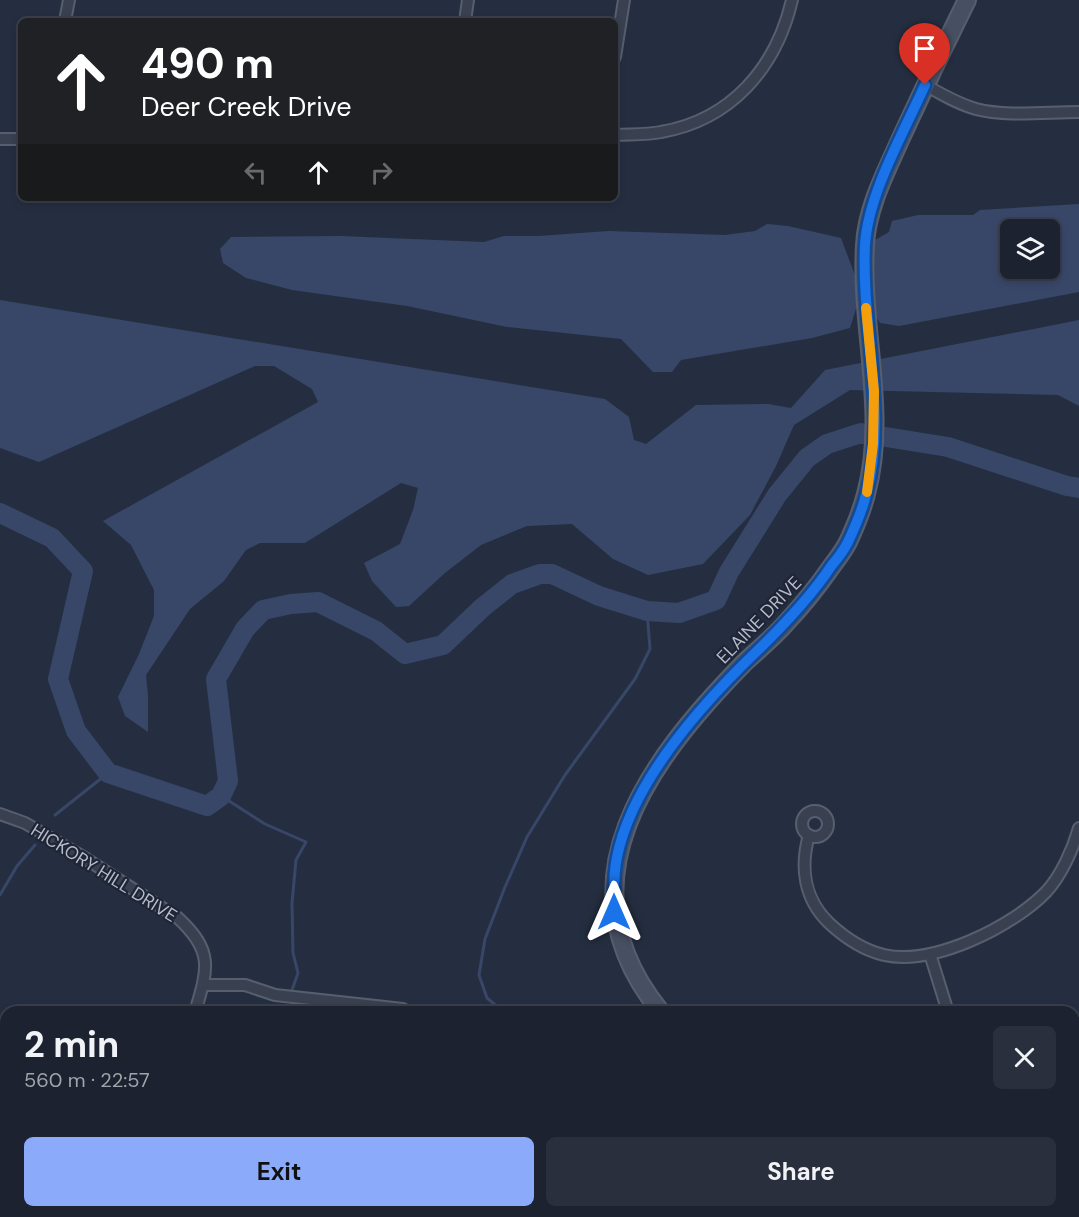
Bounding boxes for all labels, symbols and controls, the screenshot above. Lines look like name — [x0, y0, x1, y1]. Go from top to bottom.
pin — [899, 23, 950, 85]
icon: arrive — [908, 32, 941, 65]
text: 490 m — [141, 36, 274, 91]
icon: ahead — [42, 42, 120, 120]
text: Deer Creek Drive — [141, 89, 352, 124]
icon: left — [239, 156, 272, 189]
icon: ahead — [302, 156, 335, 189]
icon: right — [365, 156, 398, 189]
map controls — [1000, 219, 1060, 279]
button: layers — [1000, 219, 1060, 279]
street label: ELAINE DRIVE — [711, 571, 807, 669]
street label: HICKORY HILL DRIVE — [26, 818, 182, 928]
position arrow — [582, 880, 646, 944]
text: 2 min — [24, 1021, 119, 1068]
button: close — [993, 1026, 1056, 1089]
text: 560 m · 22:57 — [24, 1067, 150, 1093]
button: Exit — [24, 1137, 534, 1206]
button: Share — [546, 1137, 1056, 1206]

